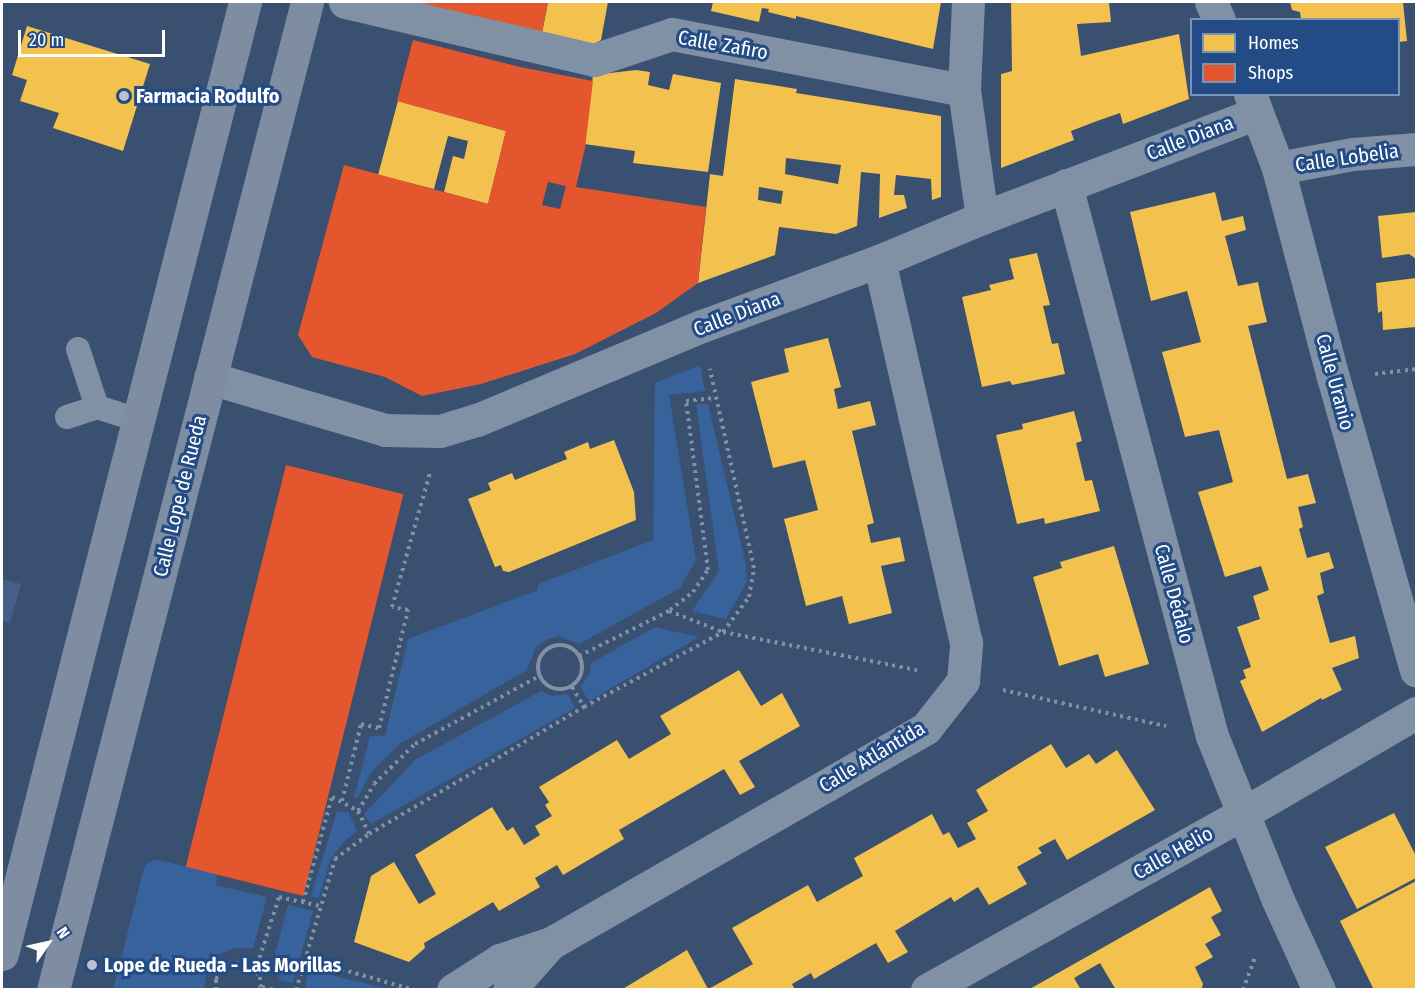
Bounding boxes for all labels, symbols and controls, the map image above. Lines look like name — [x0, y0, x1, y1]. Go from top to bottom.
scale bar — [21, 18, 168, 56]
legend — [1190, 18, 1400, 96]
street label: Calle Zafiro — [676, 25, 770, 65]
text: 20 m — [29, 29, 64, 51]
text: Homes — [1248, 32, 1299, 54]
text: Shops — [1248, 62, 1293, 84]
place label: Farmacia Rodulfo — [136, 84, 279, 108]
marker: Farmacia Rodulfo — [117, 89, 131, 103]
street label: Calle Diana — [1143, 110, 1237, 166]
street label: Calle Lobelia — [1294, 139, 1400, 177]
street label: Calle Diana — [690, 286, 784, 342]
street label: Calle Uranio — [1311, 331, 1359, 433]
street label: Calle Lope de Rueda — [148, 413, 212, 579]
street label: Calle Dédalo — [1149, 542, 1199, 646]
street label: Calle Atlántida — [815, 716, 929, 798]
street label: Calle Helio — [1129, 821, 1217, 885]
north arrow — [18, 913, 78, 973]
text: N — [53, 923, 74, 942]
place label: Lope de Rueda - Las Morillas — [104, 953, 341, 977]
marker: Lope de Rueda - Las Morillas — [85, 958, 99, 972]

